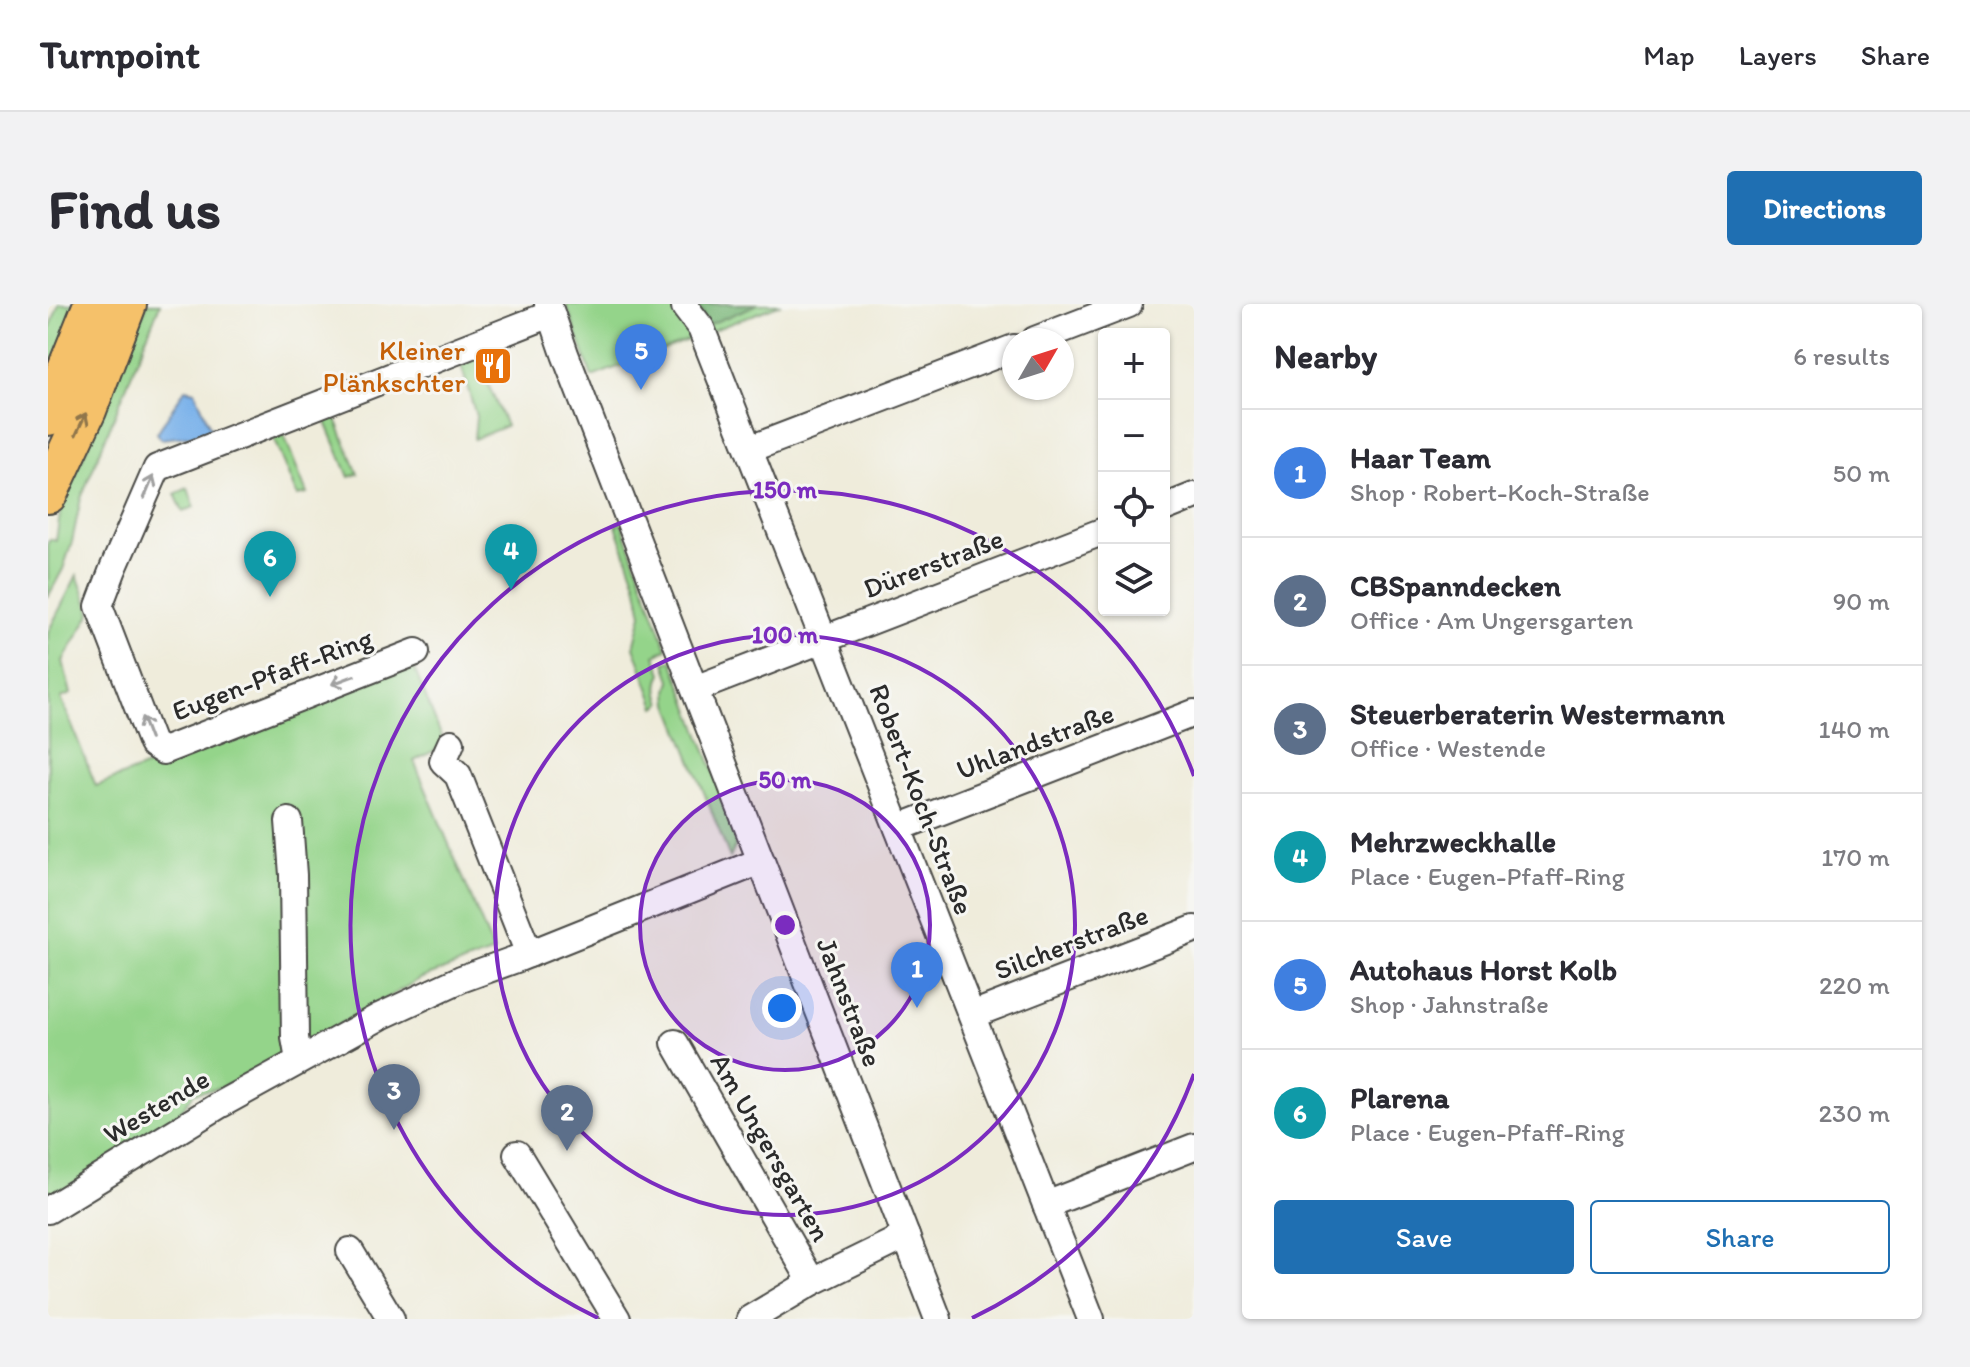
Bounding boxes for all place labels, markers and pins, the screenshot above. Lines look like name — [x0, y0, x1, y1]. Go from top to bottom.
pin: 5 — [615, 324, 667, 390]
place label: Kleiner Plänkschter — [323, 333, 465, 399]
restaurant icon: Kleiner Plänkschter — [472, 345, 514, 387]
pin: 4 — [485, 524, 537, 590]
pin: 6 — [244, 531, 296, 597]
centre of rings — [771, 911, 799, 939]
pin: 1 — [891, 942, 943, 1008]
pin: 3 — [368, 1064, 420, 1130]
pin: 2 — [541, 1085, 593, 1151]

